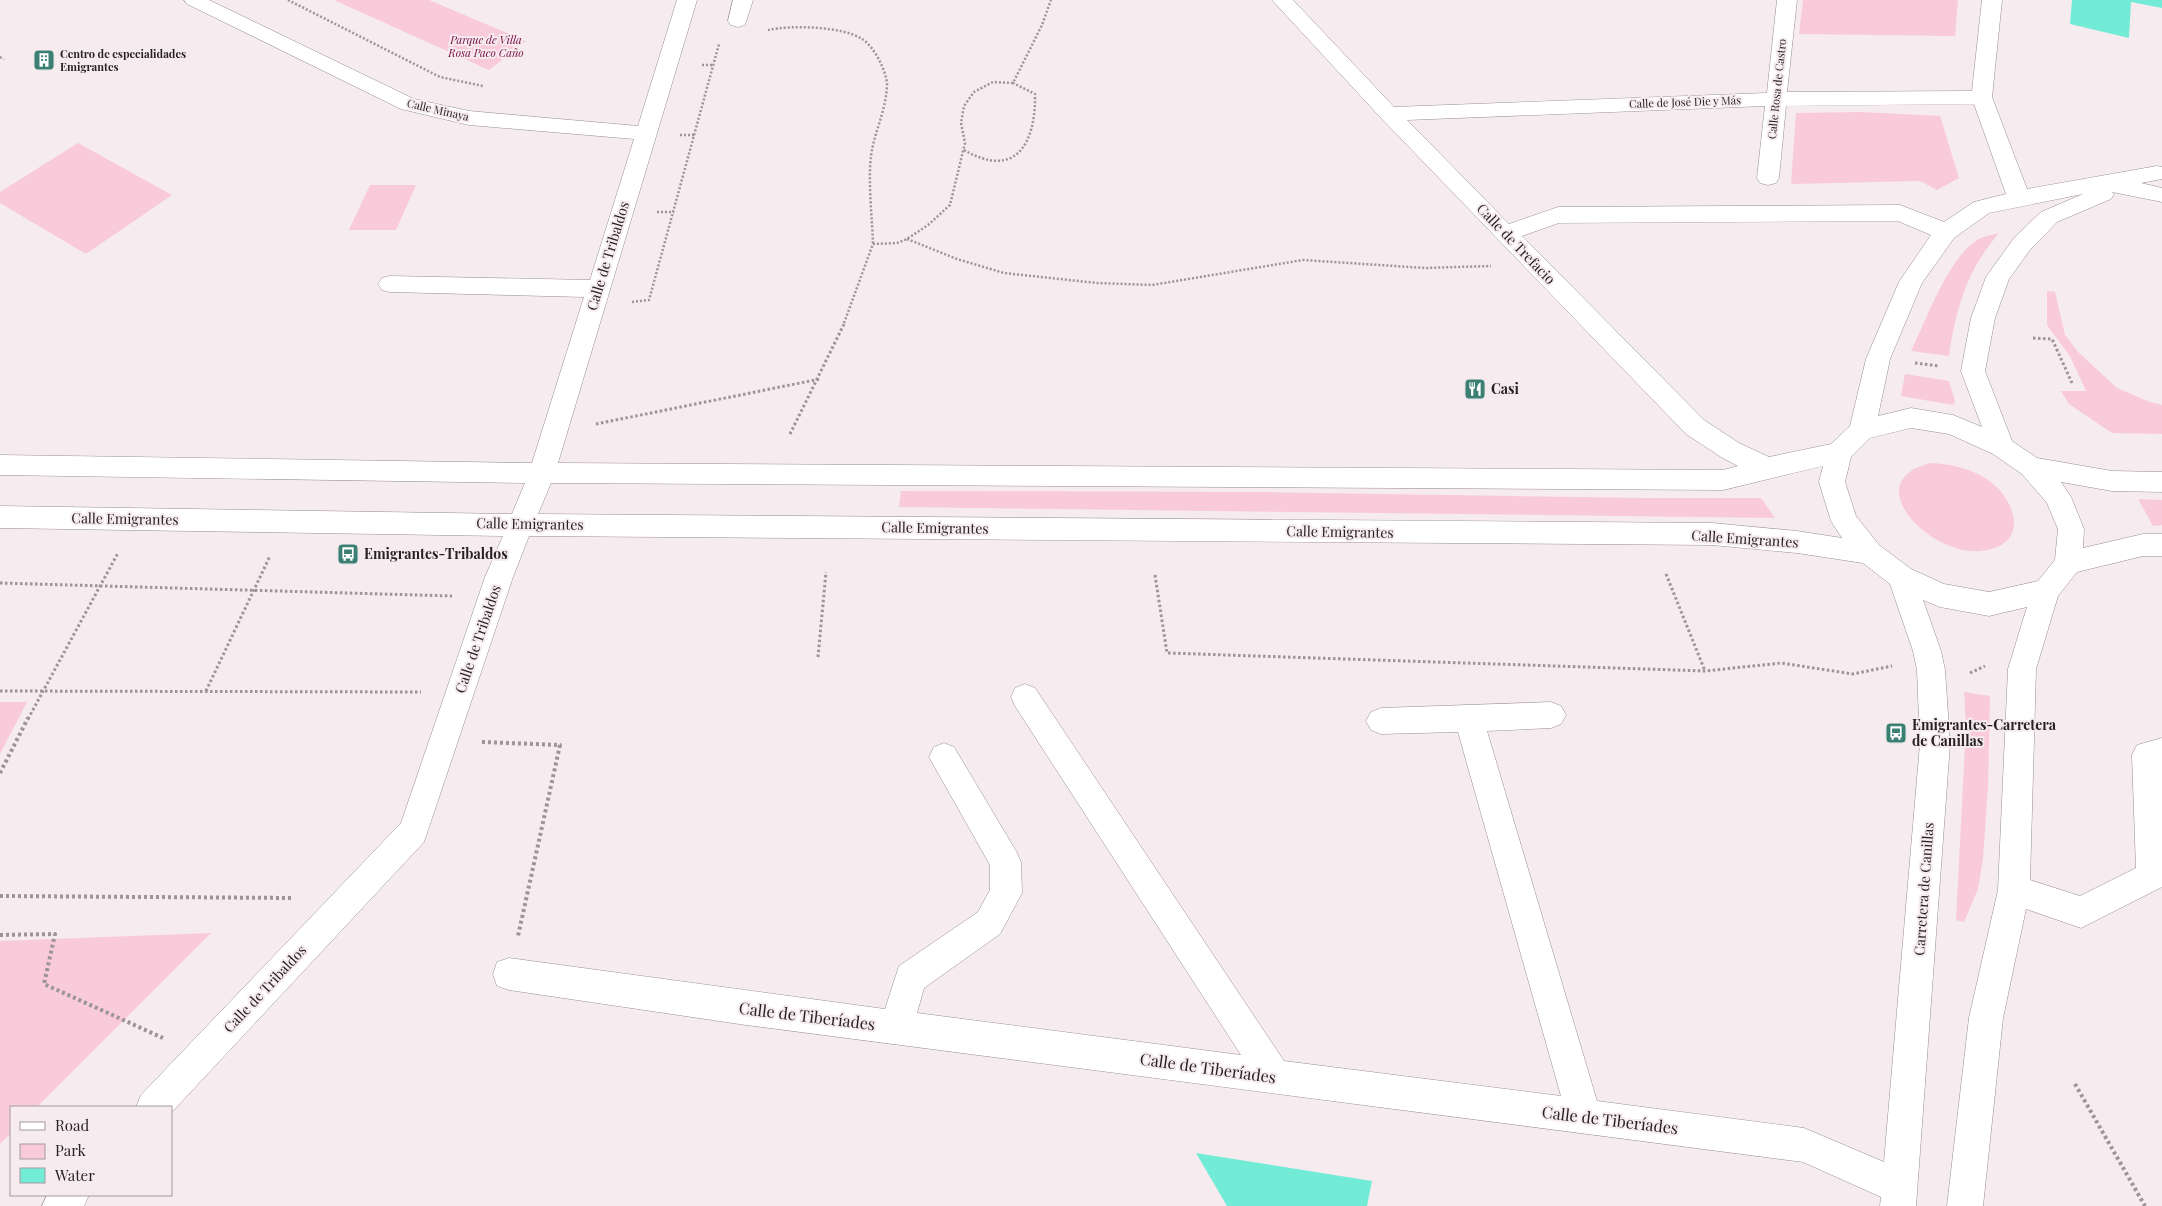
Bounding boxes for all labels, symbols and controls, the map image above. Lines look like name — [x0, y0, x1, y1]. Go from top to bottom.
park label: Parque de Villa Rosa Paco Caño — [447, 32, 524, 60]
street label: Calle Rosa de Castro — [1764, 38, 1789, 140]
place label: Centro de especialidades Emigrantes — [60, 46, 186, 74]
building icon: Centro de especialidades Emigrantes — [32, 48, 56, 72]
street label: Calle de José Die y Más — [1629, 92, 1741, 111]
street label: Calle Minaya — [406, 95, 471, 124]
street label: Calle de Tribaldos — [582, 199, 633, 313]
street label: Calle de Trefacio — [1473, 199, 1560, 288]
restaurant icon: Casi — [1463, 377, 1487, 401]
place label: Casi — [1491, 379, 1520, 398]
street label: Calle Emigrantes — [71, 508, 179, 529]
street label: Calle Emigrantes — [476, 513, 584, 534]
street label: Calle Emigrantes — [881, 517, 989, 538]
street label: Calle Emigrantes — [1286, 521, 1394, 542]
street label: Calle Emigrantes — [1691, 525, 1799, 552]
bus stop icon: Emigrantes-Tribaldos — [336, 542, 360, 566]
place label: Emigrantes-Tribaldos — [364, 544, 508, 563]
street label: Calle de Tribaldos — [450, 582, 505, 695]
place label: Emigrantes-Carretera de Canillas — [1912, 715, 2057, 750]
bus stop icon: Emigrantes-Carretera de Canillas — [1884, 721, 1908, 745]
street label: Carretera de Canillas — [1909, 822, 1938, 956]
street label: Calle de Tribaldos — [219, 941, 310, 1037]
street label: Calle de Tiberíades — [738, 997, 876, 1034]
street label: Calle de Tiberíades — [1139, 1048, 1277, 1087]
street label: Calle de Tiberíades — [1541, 1101, 1679, 1138]
legend — [10, 1106, 172, 1196]
text: Road — [55, 1115, 89, 1135]
text: Park — [55, 1140, 87, 1160]
text: Water — [54, 1165, 95, 1185]

